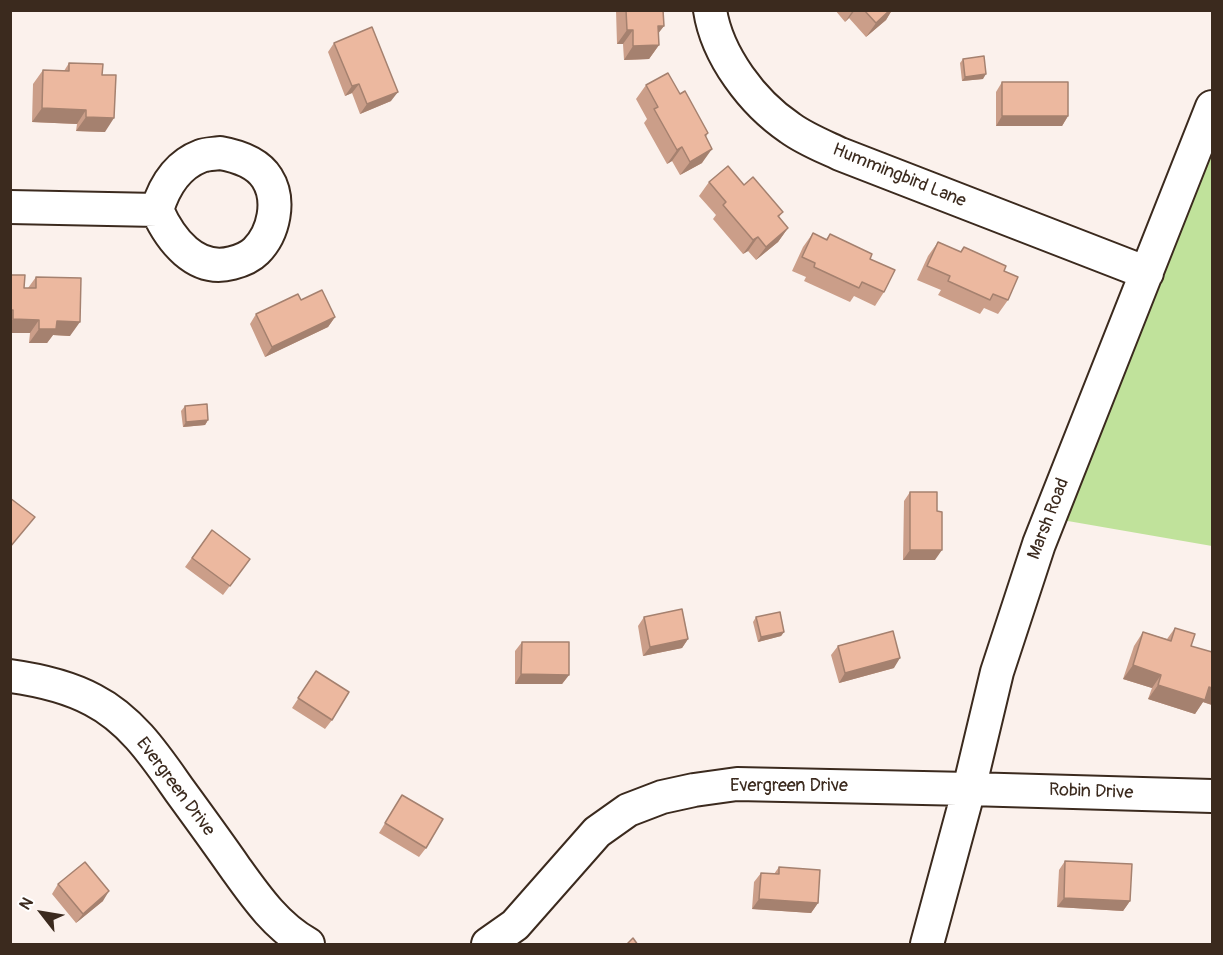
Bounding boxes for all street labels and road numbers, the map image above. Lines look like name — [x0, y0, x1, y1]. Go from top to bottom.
street label: Hummingbird Lane — [829, 139, 969, 213]
street label: Marsh Road — [1024, 475, 1074, 563]
street label: Evergreen Drive — [131, 733, 219, 841]
street label: Evergreen Drive — [730, 775, 848, 797]
street label: Robin Drive — [1048, 780, 1134, 804]

